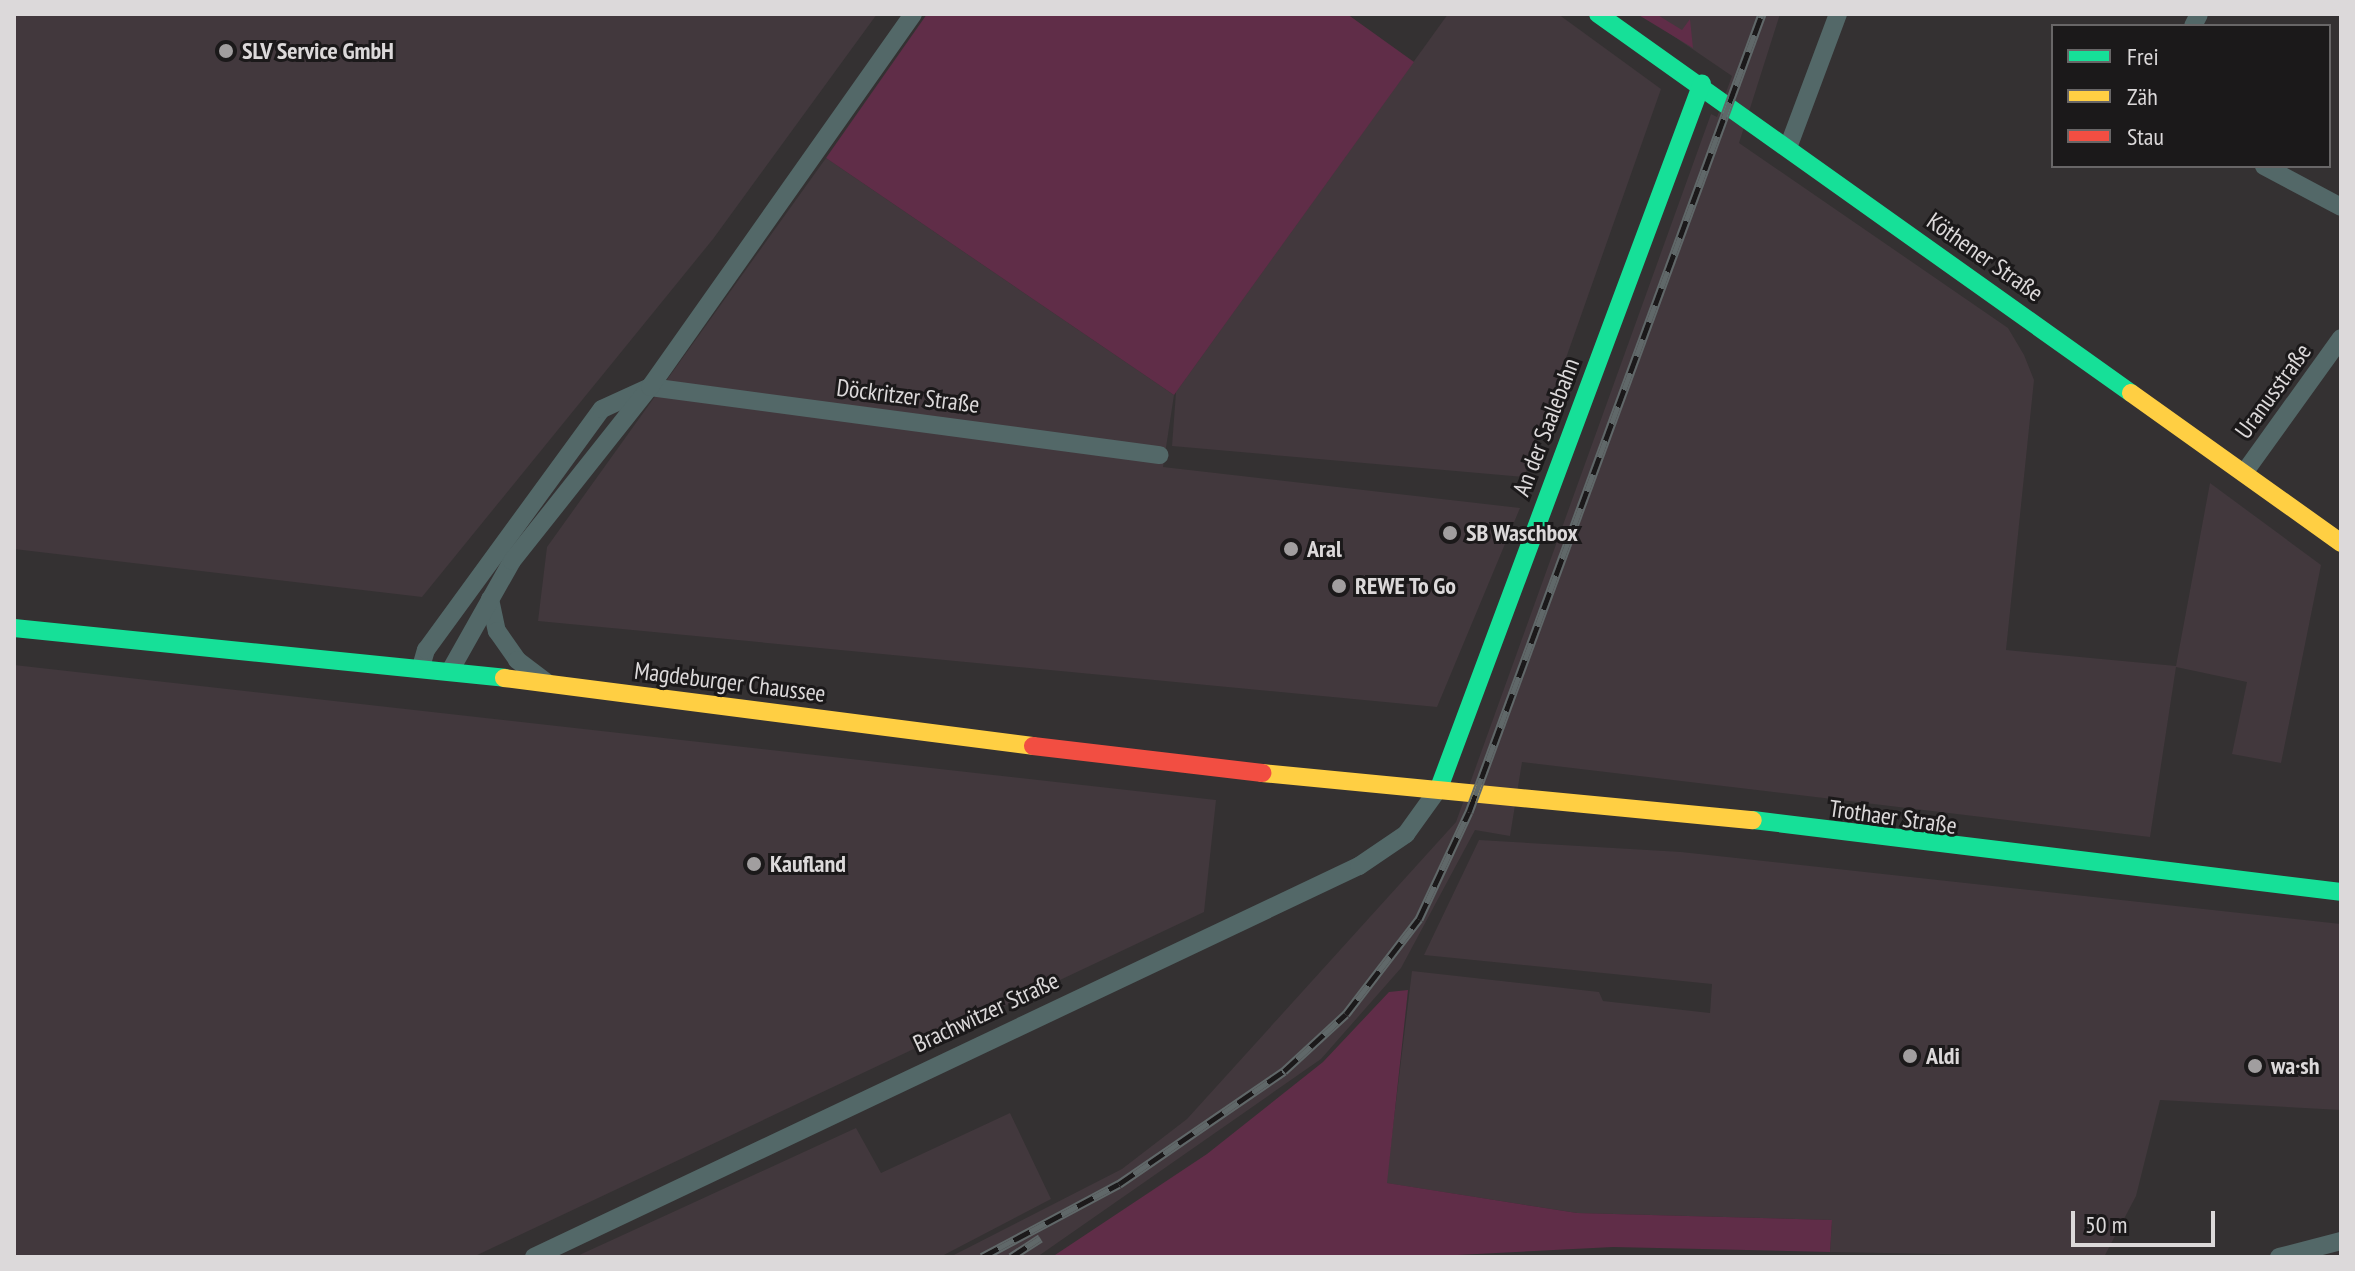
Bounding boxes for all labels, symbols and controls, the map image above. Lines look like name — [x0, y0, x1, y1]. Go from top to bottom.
legend — [2051, 24, 2331, 168]
place label: SLV Service GmbH — [242, 37, 395, 65]
text: Frei — [2127, 41, 2159, 72]
marker: SLV Service GmbH — [217, 42, 235, 60]
text: Zäh — [2127, 81, 2158, 112]
text: Stau — [2127, 121, 2164, 152]
street label: Köthener Straße — [1921, 206, 2049, 308]
street label: Uranusstraße — [2229, 338, 2317, 444]
street label: An der Saalebahn — [1507, 354, 1585, 500]
street label: Döckritzer Straße — [835, 373, 981, 419]
place label: SB Waschbox — [1466, 519, 1578, 547]
marker: SB Waschbox — [1441, 524, 1459, 542]
place label: Aral — [1307, 535, 1342, 563]
marker: Aral — [1282, 540, 1300, 558]
place label: REWE To Go — [1355, 572, 1457, 600]
marker: REWE To Go — [1330, 577, 1348, 595]
street label: Magdeburger Chaussee — [633, 656, 827, 708]
street label: Trothaer Straße — [1827, 794, 1959, 840]
place label: Kaufland — [770, 850, 846, 878]
marker: Kaufland — [745, 855, 763, 873]
street label: Brachwitzer Straße — [909, 966, 1063, 1058]
place label: Aldi — [1926, 1042, 1960, 1070]
marker: Aldi — [1901, 1047, 1919, 1065]
place label: wa·sh — [2271, 1052, 2319, 1080]
marker: wa·sh — [2246, 1057, 2264, 1075]
scale bar — [2075, 1195, 2219, 1245]
text: 50 m — [2085, 1209, 2127, 1240]

